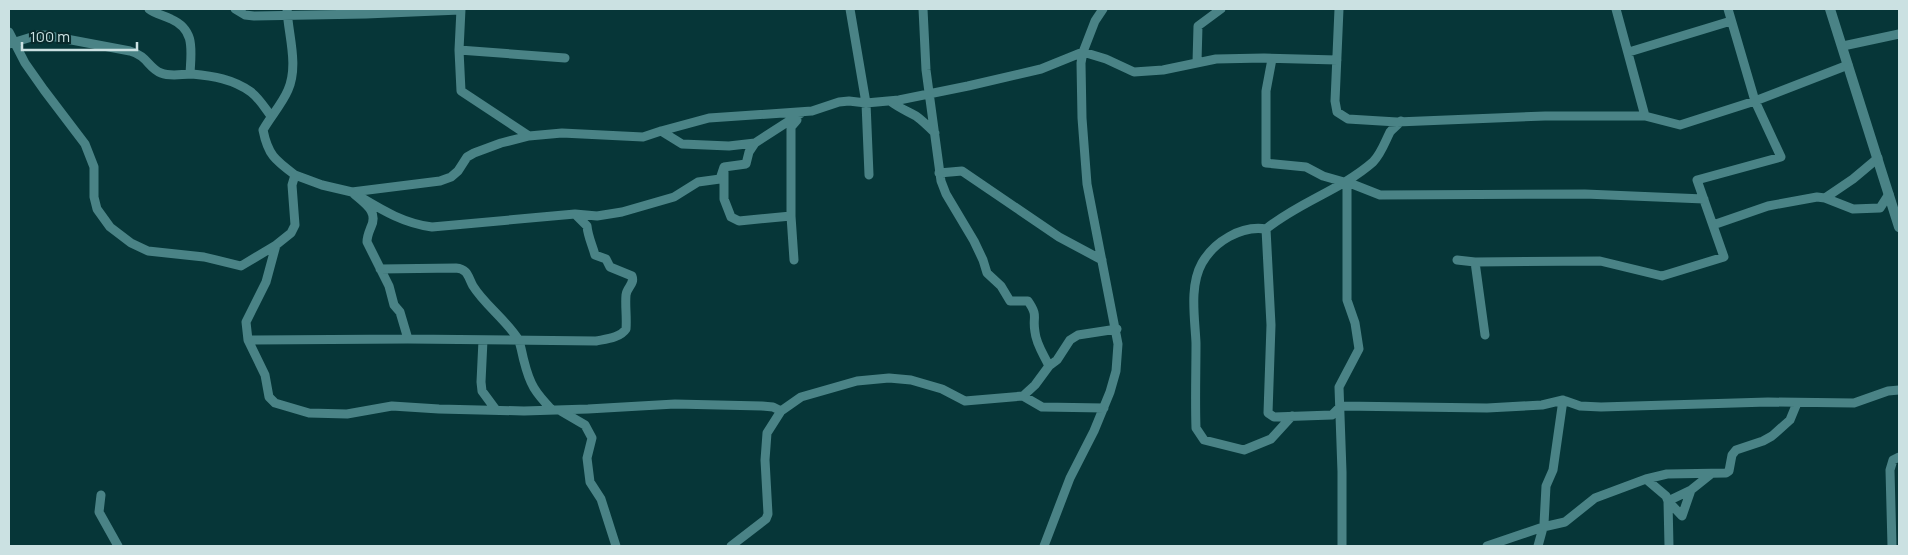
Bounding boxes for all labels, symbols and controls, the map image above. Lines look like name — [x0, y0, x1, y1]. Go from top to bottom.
scale bar — [22, 20, 138, 52]
text: 100 m — [30, 26, 70, 47]

